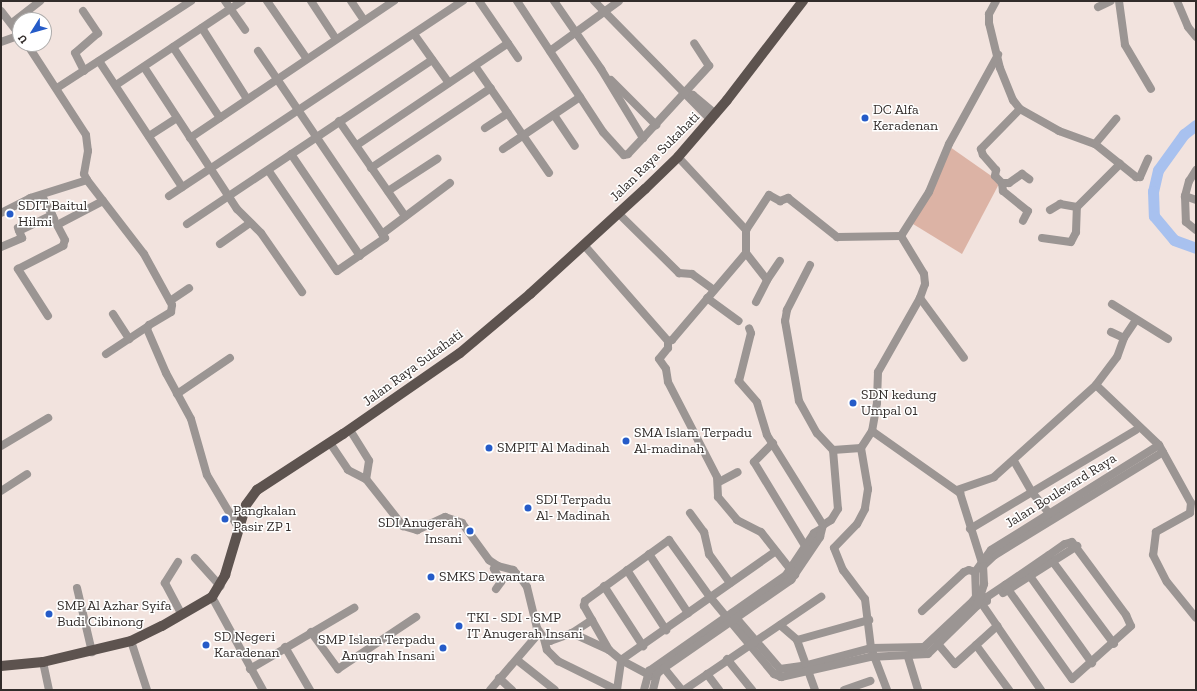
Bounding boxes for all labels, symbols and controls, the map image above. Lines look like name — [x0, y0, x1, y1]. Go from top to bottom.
north arrow — [12, 12, 52, 52]
text: U — [15, 32, 30, 46]
place label: DC Alfa Keradenan — [873, 102, 938, 134]
street label: Jalan Raya Sukahati — [607, 109, 703, 205]
marker: DC Alfa Keradenan — [860, 113, 870, 123]
place label: SDIT Baitul Hilmi — [18, 198, 87, 230]
marker: SDIT Baitul Hilmi — [5, 209, 15, 219]
street label: Jalan Raya Sukahati — [360, 326, 466, 410]
place label: SDN kedung Umpal 01 — [861, 387, 937, 420]
marker: SDN kedung Umpal 01 — [848, 398, 858, 408]
place label: SMA Islam Terpadu Al-madinah — [634, 425, 753, 458]
marker: SMA Islam Terpadu Al-madinah — [621, 436, 631, 446]
place label: SMPIT Al Madinah — [497, 440, 610, 456]
marker: SMPIT Al Madinah — [484, 443, 494, 453]
street label: Jalan Boulevard Raya — [1002, 450, 1120, 532]
place label: SDI Terpadu Al- Madinah — [536, 492, 611, 524]
place label: Pangkalan Pasir ZP 1 — [233, 503, 296, 536]
marker: SDI Terpadu Al- Madinah — [523, 503, 533, 513]
marker: Pangkalan Pasir ZP 1 — [220, 514, 230, 524]
place label: SDI Anugerah Insani — [377, 515, 462, 548]
marker: SDI Anugerah Insani — [465, 526, 475, 536]
place label: SMKS Dewantara — [439, 569, 545, 585]
marker: SMKS Dewantara — [426, 572, 436, 582]
place label: SMP Al Azhar Syifa Budi Cibinong — [57, 598, 173, 630]
marker: SMP Al Azhar Syifa Budi Cibinong — [44, 609, 54, 619]
place label: TKI - SDI - SMP IT Anugerah Insani — [467, 610, 584, 642]
marker: TKI - SDI - SMP IT Anugerah Insani — [454, 621, 464, 631]
place label: SD Negeri Karadenan — [214, 629, 279, 662]
place label: SMP Islam Terpadu Anugrah Insani — [317, 632, 435, 664]
marker: SD Negeri Karadenan — [201, 640, 211, 650]
marker: SMP Islam Terpadu Anugrah Insani — [438, 643, 448, 653]

